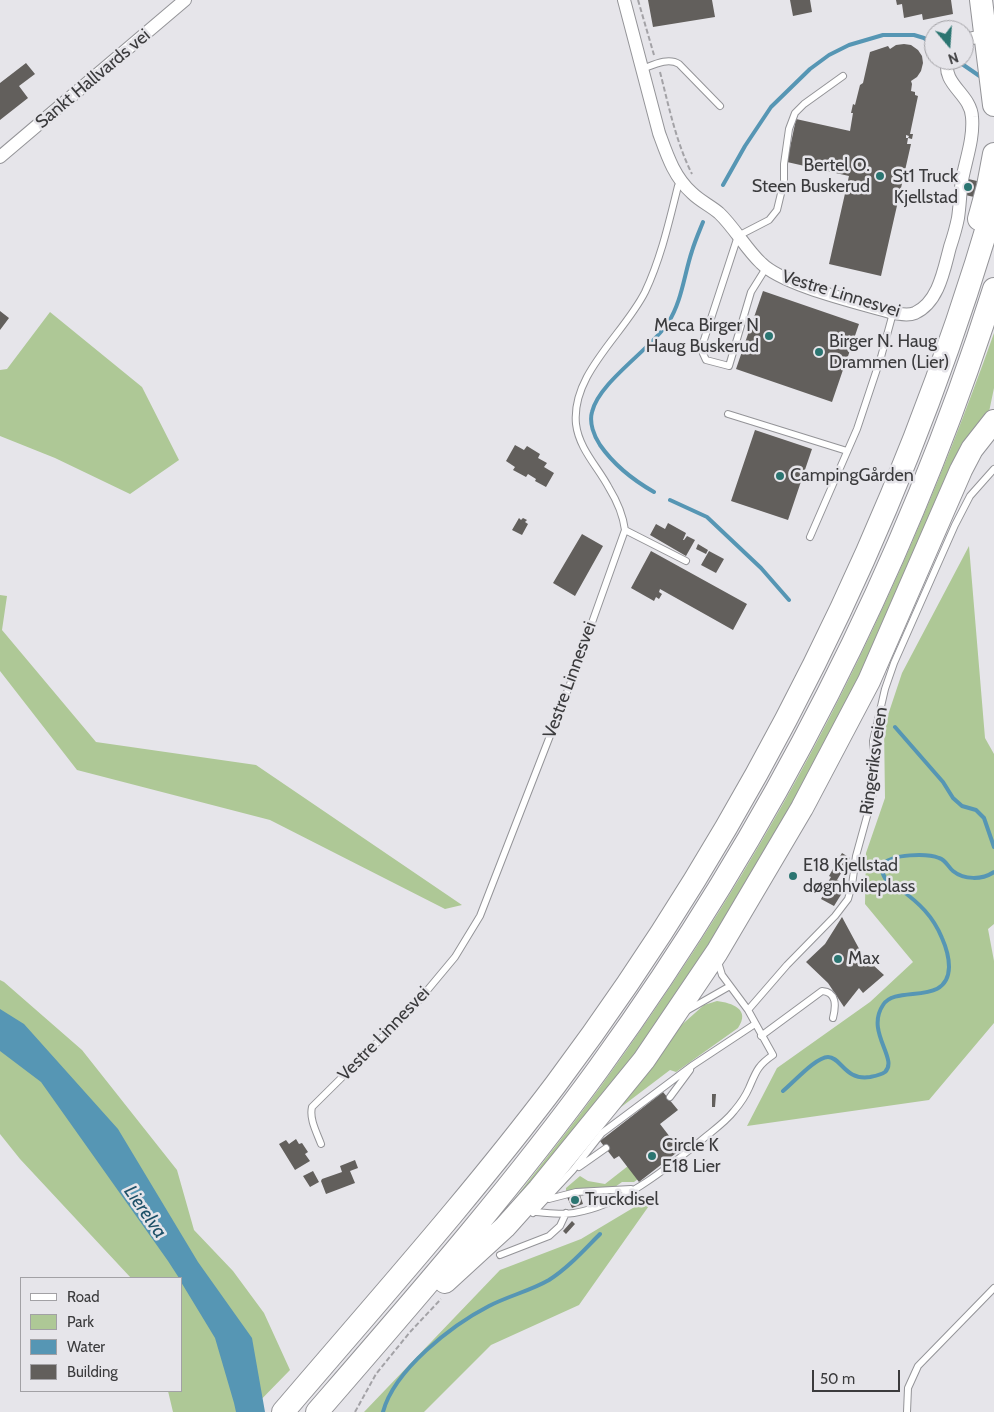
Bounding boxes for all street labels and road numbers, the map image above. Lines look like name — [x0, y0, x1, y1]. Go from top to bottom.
street label: Sankt Hallvards vei — [31, 25, 155, 133]
street label: Vestre Linnesvei — [779, 266, 903, 322]
street label: Vestre Linnesvei — [539, 619, 601, 741]
street label: Ringeriksveien — [856, 706, 892, 816]
street label: Vestre Linnesvei — [334, 982, 434, 1086]

